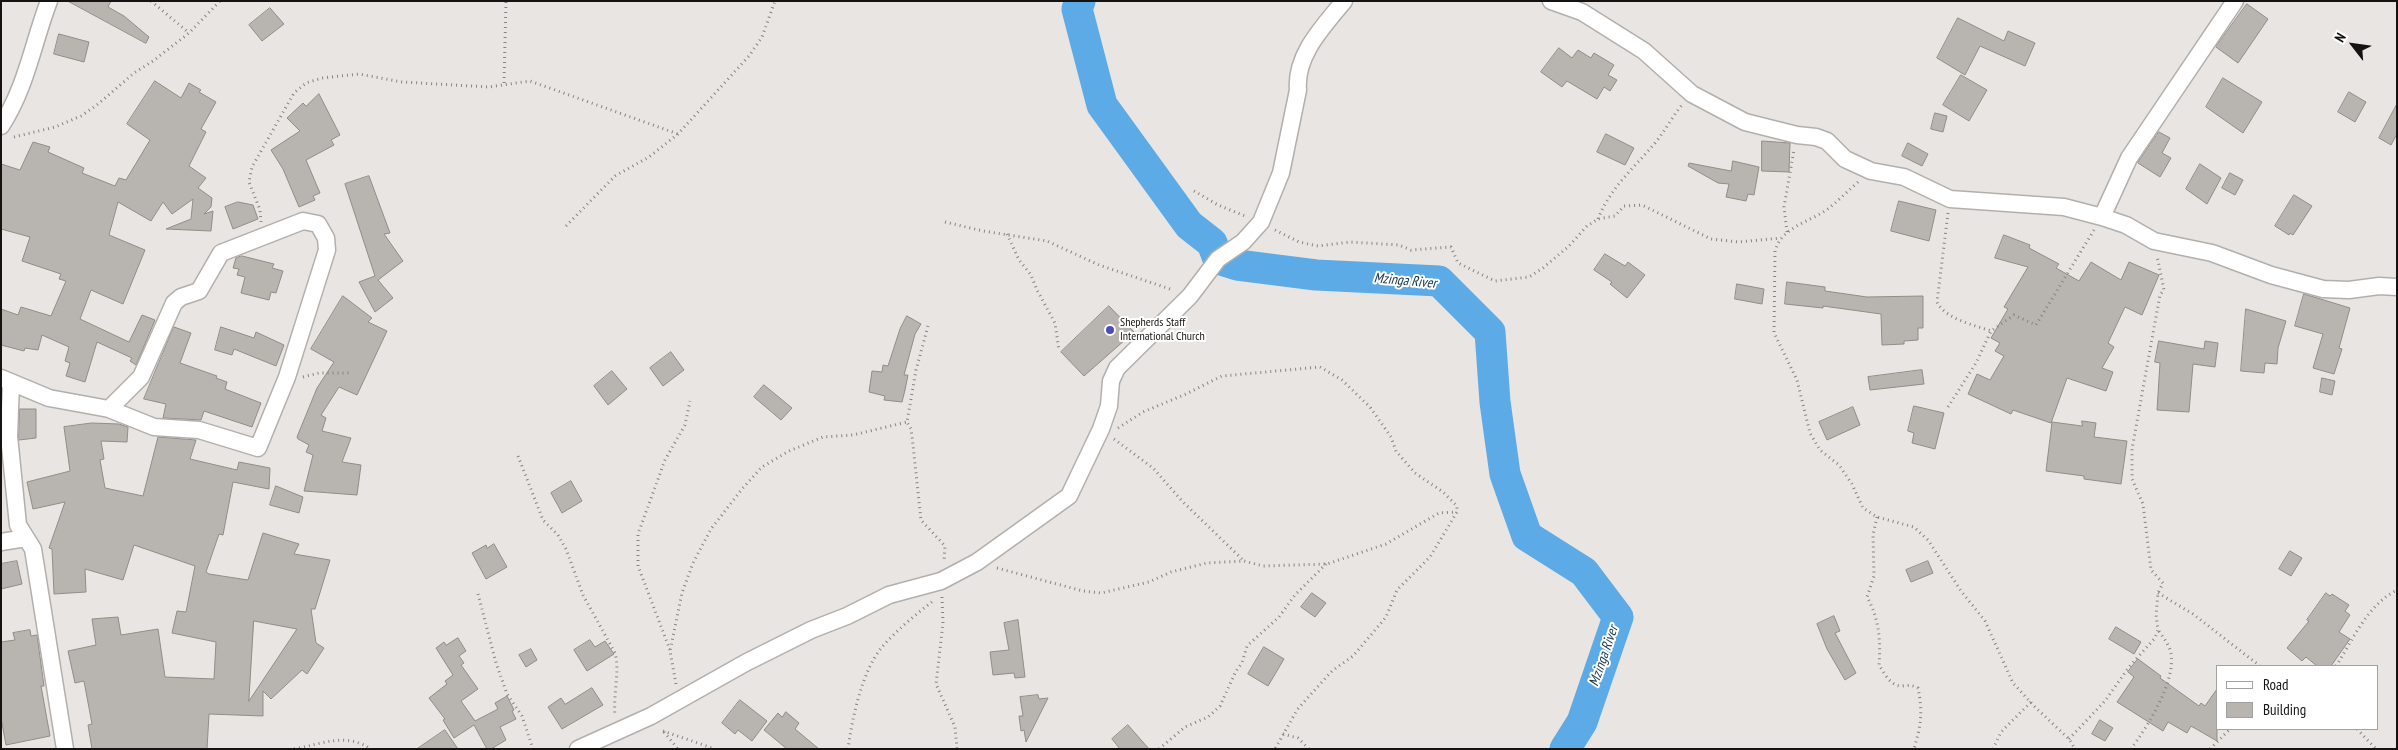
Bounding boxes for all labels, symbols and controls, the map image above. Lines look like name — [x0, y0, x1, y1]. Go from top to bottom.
north arrow — [2328, 20, 2378, 70]
text: N — [2330, 30, 2350, 45]
water label: Mzinga River — [1373, 270, 1437, 292]
place label: Shepherds Staff International Church — [1120, 316, 1205, 344]
marker: Shepherds Staff International Church — [1104, 324, 1116, 336]
water label: Mzinga River — [1586, 624, 1622, 688]
legend — [2216, 665, 2378, 730]
text: Road — [2263, 675, 2289, 694]
text: Building — [2263, 700, 2306, 719]

